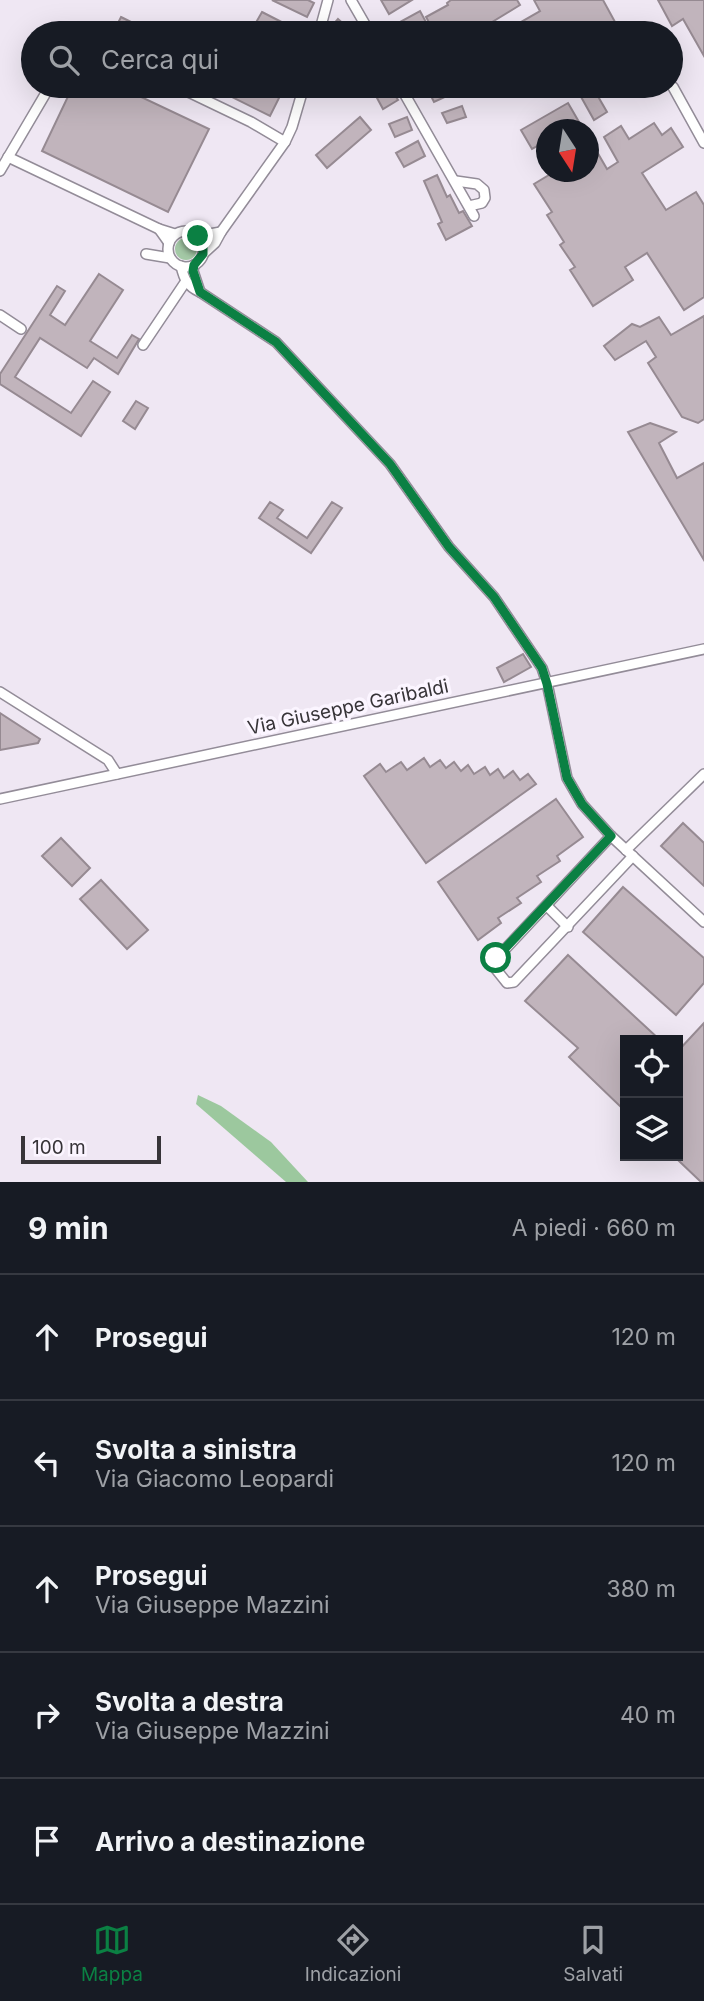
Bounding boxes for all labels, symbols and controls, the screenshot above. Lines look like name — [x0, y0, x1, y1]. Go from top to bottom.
search box — [21, 21, 683, 98]
icon: search — [45, 41, 83, 79]
text: Cerca qui — [101, 44, 219, 75]
north arrow — [536, 119, 599, 182]
route end — [182, 220, 213, 251]
street label: Via Giuseppe Garibaldi — [245, 674, 451, 740]
route start — [480, 942, 511, 973]
map controls — [620, 1035, 683, 1161]
button: locate — [620, 1035, 683, 1098]
button: layers — [620, 1098, 683, 1161]
scale bar — [21, 1133, 161, 1165]
text: 100 m — [32, 1136, 86, 1159]
text: 9 min — [28, 1210, 109, 1246]
text: A piedi · 660 m — [512, 1214, 676, 1242]
icon: ahead — [28, 1318, 66, 1356]
text: Prosegui — [95, 1322, 207, 1353]
text: 120 m — [611, 1323, 676, 1351]
text: Svolta a sinistra — [95, 1434, 297, 1465]
icon: left — [28, 1444, 66, 1482]
text: 120 m — [611, 1449, 676, 1477]
text: Via Giacomo Leopardi — [95, 1465, 334, 1493]
text: Prosegui — [95, 1560, 207, 1591]
icon: ahead — [28, 1570, 66, 1608]
text: 380 m — [606, 1575, 676, 1603]
text: Via Giuseppe Mazzini — [95, 1591, 330, 1619]
text: Svolta a destra — [95, 1686, 284, 1717]
icon: right — [28, 1696, 66, 1734]
text: 40 m — [620, 1701, 676, 1729]
text: Via Giuseppe Mazzini — [95, 1717, 330, 1745]
icon: arrive — [28, 1822, 66, 1860]
text: Arrivo a destinazione — [95, 1826, 365, 1857]
tab: Mappa — [81, 1921, 143, 1986]
tab: Indicazioni — [305, 1921, 401, 1986]
tab: Salvati — [563, 1921, 623, 1986]

